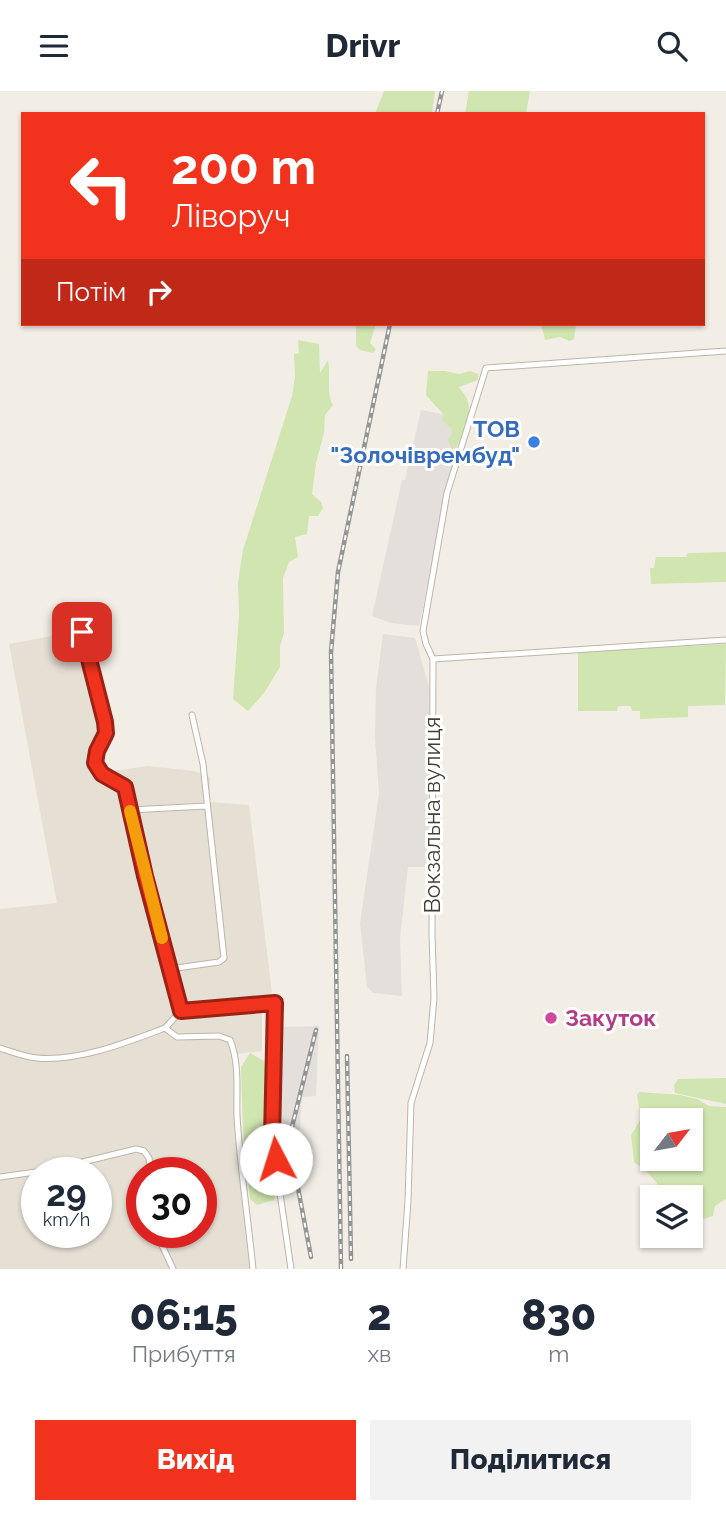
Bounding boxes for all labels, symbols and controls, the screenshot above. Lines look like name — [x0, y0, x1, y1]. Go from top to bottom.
icon: menu — [35, 27, 73, 65]
text: Drivr — [326, 27, 400, 64]
icon: search — [653, 27, 691, 65]
text: 200 m — [171, 138, 316, 195]
icon: left — [56, 140, 147, 231]
text: Ліворуч — [171, 197, 290, 234]
icon: right — [140, 273, 178, 311]
text: Потім — [56, 277, 126, 307]
place label: ТОВ "Золочіврембуд" — [330, 415, 520, 468]
marker: ТОВ "Золочіврембуд" — [526, 434, 542, 450]
pin — [52, 602, 112, 662]
icon: arrive — [63, 613, 101, 651]
street label: Вокзальна вулиця — [418, 717, 445, 913]
place label: Закуток — [565, 1004, 656, 1031]
marker: Закуток — [543, 1010, 559, 1026]
north arrow — [640, 1108, 704, 1171]
map controls — [640, 1108, 703, 1248]
position arrow — [239, 1122, 313, 1196]
speed limit sign: 30 — [126, 1157, 217, 1248]
text: 29 — [46, 1173, 87, 1214]
button: layers — [640, 1185, 703, 1248]
text: km/h — [43, 1209, 90, 1230]
text: 06:15 — [130, 1291, 238, 1340]
text: 2 — [367, 1291, 392, 1340]
text: 830 — [521, 1291, 596, 1340]
text: Прибуття — [132, 1340, 236, 1367]
text: хв — [367, 1340, 391, 1367]
text: m — [548, 1340, 569, 1367]
button: Вихід — [35, 1420, 356, 1500]
button: Поділитися — [370, 1420, 691, 1500]

